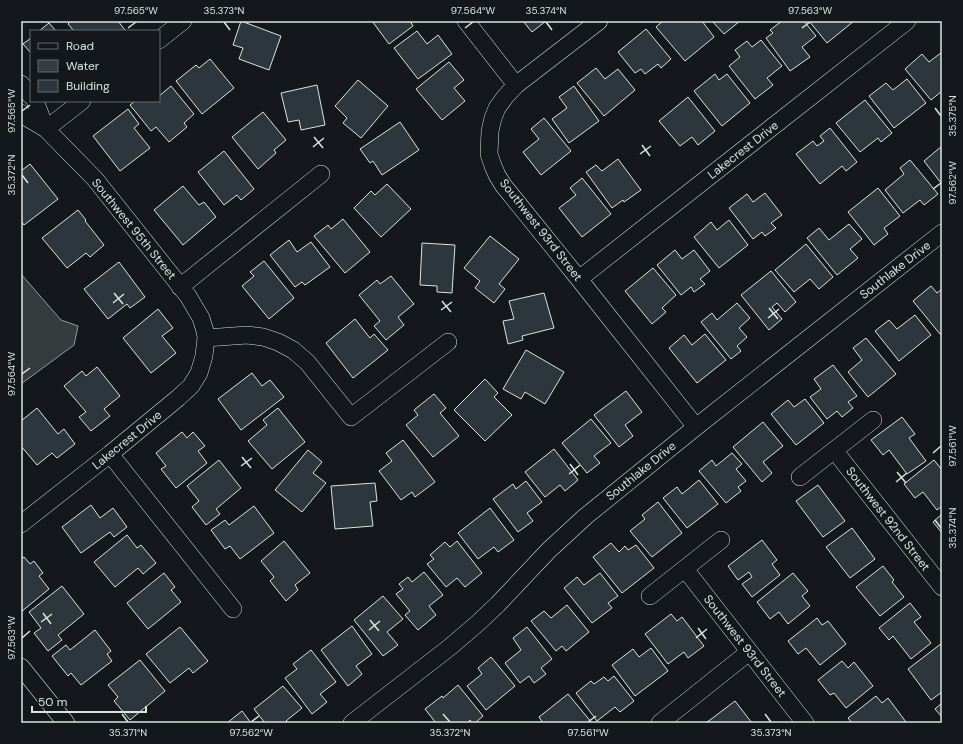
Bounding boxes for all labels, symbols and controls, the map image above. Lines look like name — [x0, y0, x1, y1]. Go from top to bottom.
text: 97.565°W — [114, 4, 158, 17]
text: 35.373°N — [203, 4, 245, 17]
text: 97.564°W — [451, 4, 495, 17]
text: 35.374°N — [526, 4, 567, 17]
text: 97.563°W — [788, 4, 832, 17]
legend — [30, 30, 160, 102]
text: Road — [66, 38, 94, 54]
text: Water — [66, 58, 100, 74]
text: Building — [66, 78, 110, 94]
text: 97.565°W — [5, 89, 18, 133]
text: 35.375°N — [946, 95, 959, 137]
street label: Lakecrest Drive — [704, 117, 782, 183]
text: 35.372°N — [5, 154, 18, 195]
text: 97.562°W — [946, 161, 959, 205]
street label: Southwest 95th Street — [88, 175, 180, 283]
street label: Southwest 93rd Street — [496, 176, 586, 285]
street label: Southlake Drive — [856, 237, 934, 303]
text: 97.564°W — [5, 352, 18, 396]
street label: Lakecrest Drive — [89, 407, 165, 473]
text: 97.561°W — [946, 425, 959, 467]
street label: Southlake Drive — [603, 438, 680, 504]
street label: Southwest 92nd Street — [842, 464, 934, 575]
text: 35.374°N — [946, 507, 959, 548]
street label: Southwest 93rd Street — [700, 592, 790, 701]
text: 97.563°W — [5, 616, 18, 660]
scale bar — [32, 688, 146, 714]
text: 50 m — [38, 694, 67, 710]
text: 35.371°N — [109, 726, 147, 739]
text: 97.562°W — [229, 726, 273, 739]
text: 35.372°N — [430, 726, 471, 739]
text: 97.561°W — [567, 726, 609, 739]
text: 35.373°N — [750, 726, 792, 739]

